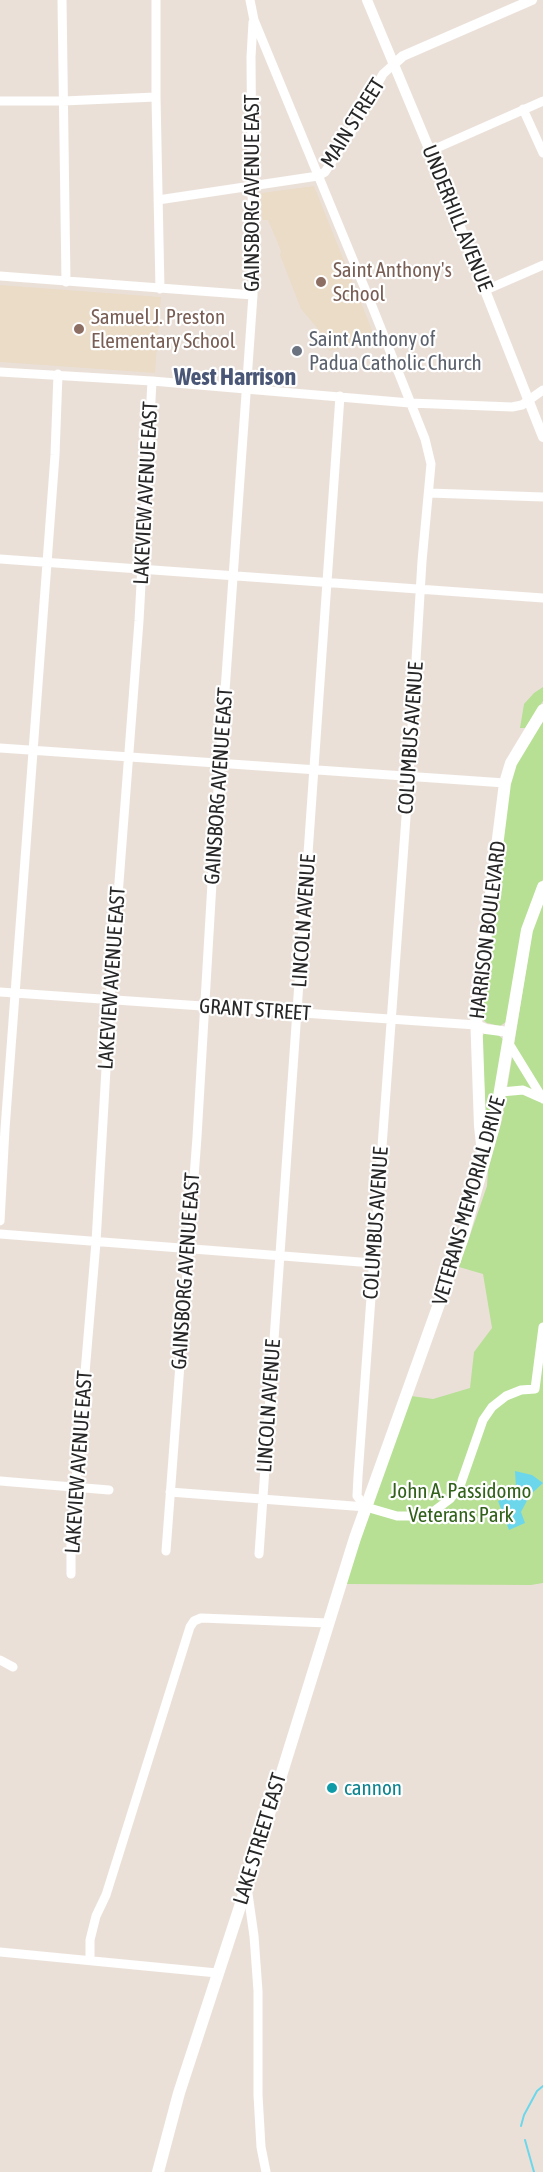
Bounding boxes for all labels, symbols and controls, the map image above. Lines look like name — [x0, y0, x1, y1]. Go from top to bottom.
street label: MAIN STREET — [316, 74, 390, 172]
street label: GAINSBORG AVENUE EAST — [239, 94, 265, 292]
street label: UNDERHILL AVENUE — [416, 141, 498, 295]
place label: Saint Anthony's School — [333, 257, 452, 307]
marker: Saint Anthony's School — [314, 275, 328, 289]
place label: Samuel J. Preston Elementary School — [91, 304, 235, 354]
marker: Samuel J. Preston Elementary School — [72, 322, 86, 336]
place label: Saint Anthony of Padua Catholic Church — [309, 326, 482, 376]
marker: Saint Anthony of Padua Catholic Church — [290, 344, 304, 358]
district label: West Harrison — [174, 363, 296, 391]
street label: LAKEVIEW AVENUE EAST — [129, 401, 163, 585]
street label: COLUMBUS AVENUE — [393, 661, 429, 815]
street label: GAINSBORG AVENUE EAST — [200, 687, 238, 885]
street label: HARRISON BOULEVARD — [465, 839, 511, 1021]
street label: LINCOLN AVENUE — [287, 854, 321, 988]
street label: LAKEVIEW AVENUE EAST — [93, 886, 131, 1070]
street label: GRANT STREET — [198, 994, 312, 1026]
street label: VETERANS MEMORIAL DRIVE — [427, 1094, 511, 1308]
street label: COLUMBUS AVENUE — [358, 1146, 394, 1300]
street label: GAINSBORG AVENUE EAST — [167, 1172, 205, 1370]
street label: LINCOLN AVENUE — [252, 1339, 286, 1473]
street label: LAKEVIEW AVENUE EAST — [60, 1370, 98, 1554]
park label: John A. Passidomo Veterans Park — [391, 1478, 531, 1528]
street label: LAKE STREET EAST — [228, 1770, 292, 1908]
place label: cannon — [344, 1775, 402, 1801]
marker: cannon — [325, 1781, 339, 1795]

